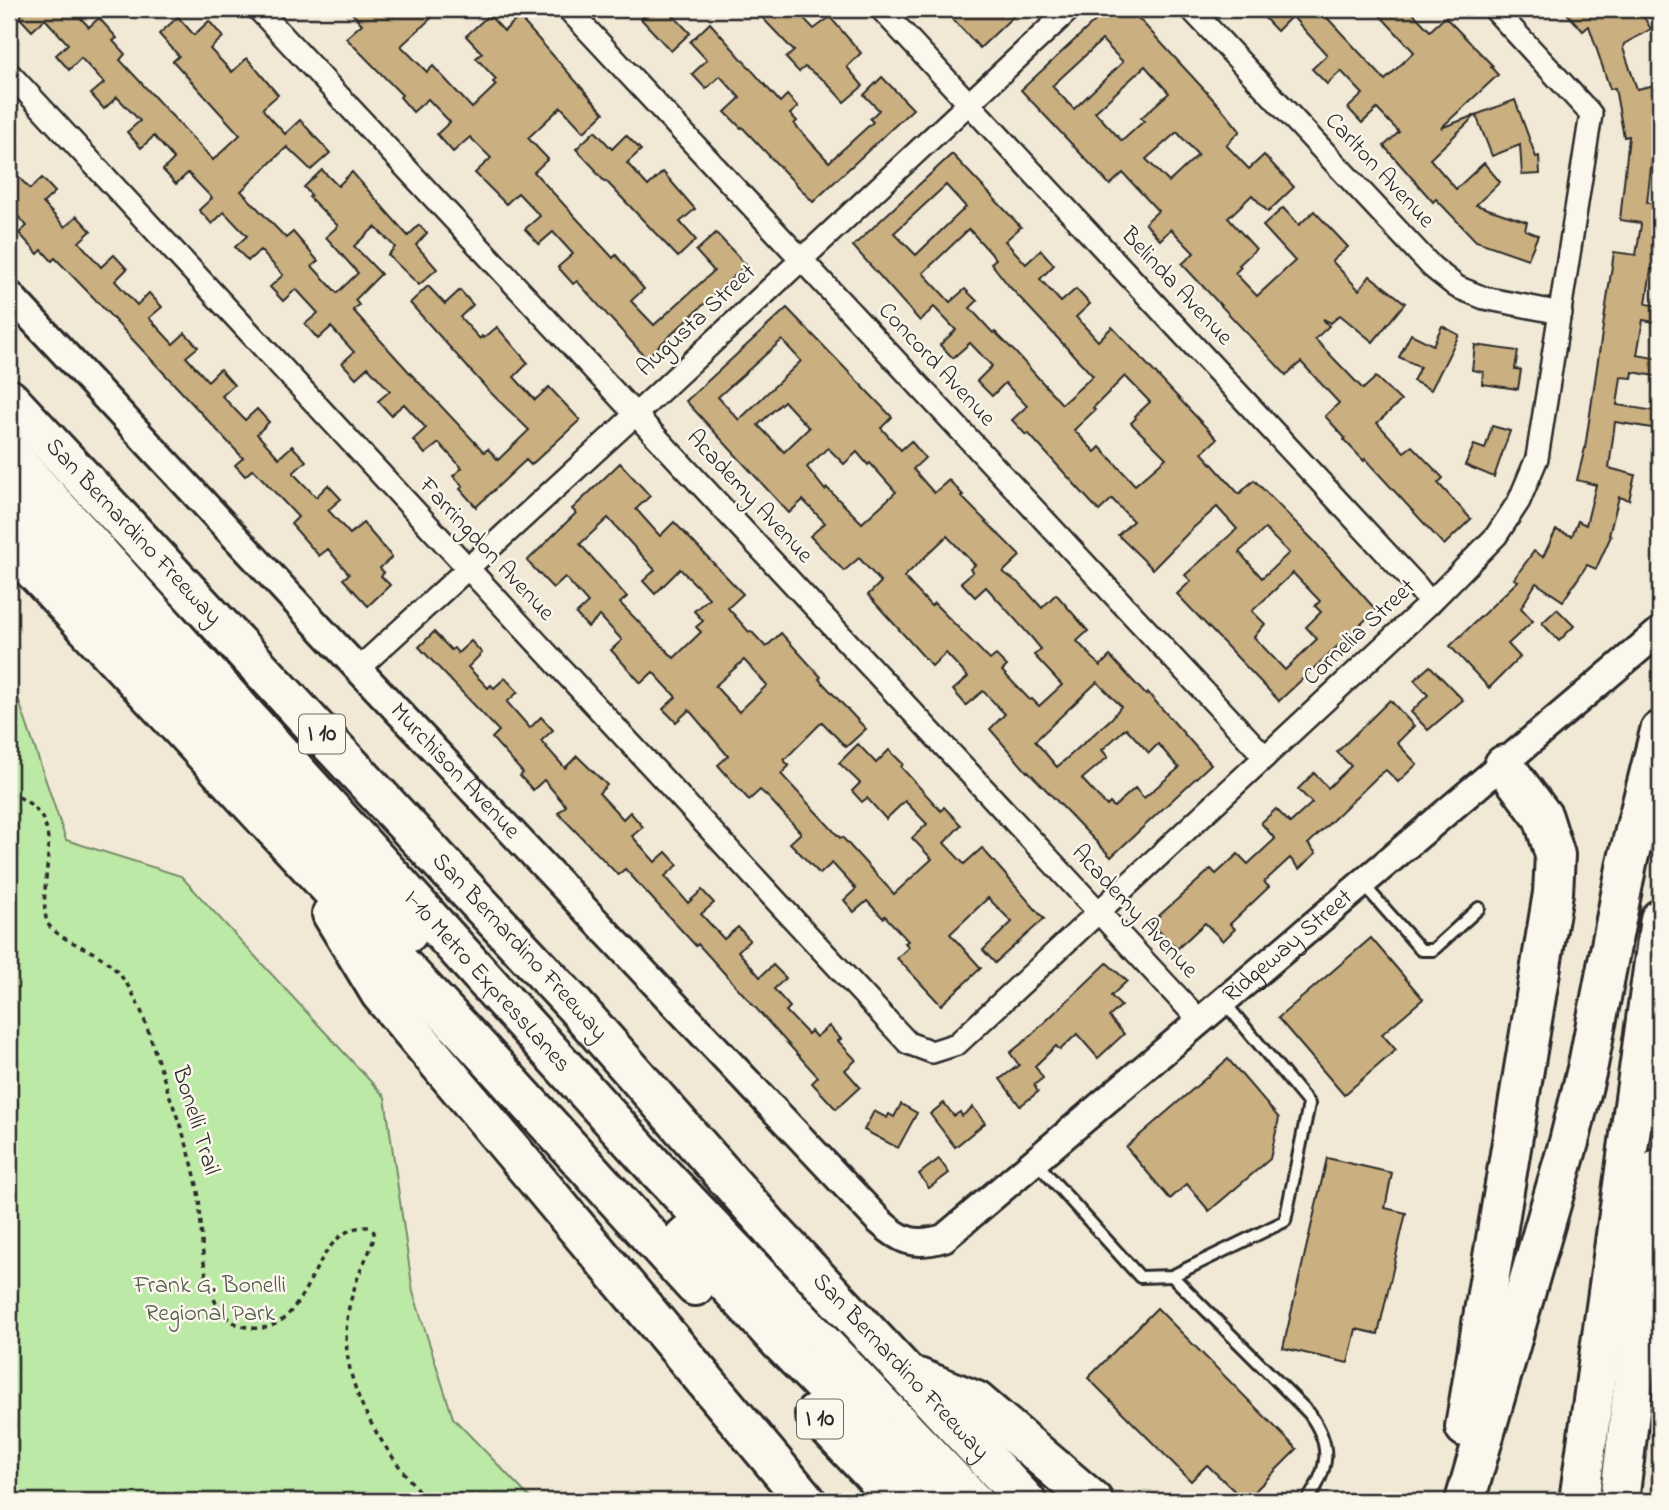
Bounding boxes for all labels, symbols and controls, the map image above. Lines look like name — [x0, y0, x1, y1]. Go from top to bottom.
street label: Carlton Avenue — [1316, 105, 1442, 237]
street label: Belinda Avenue — [1111, 219, 1241, 354]
street label: Augusta Street — [629, 256, 765, 386]
street label: Concord Avenue — [869, 295, 1003, 435]
street label: Academy Avenue — [677, 422, 821, 573]
street label: San Bernardino Freeway — [37, 430, 230, 635]
street label: Farringdon Avenue — [409, 469, 562, 630]
street label: Cornelia Street — [1296, 571, 1424, 695]
street label: Murchison Avenue — [381, 695, 528, 848]
road number: I 10 — [299, 714, 345, 754]
street label: Academy Avenue — [1062, 837, 1206, 988]
street label: San Bernardino Freeway — [423, 845, 616, 1050]
street label: Ridgeway Street — [1215, 881, 1361, 1012]
street label: I-10 Metro ExpressLanes — [395, 883, 579, 1081]
street label: Bonelli Trail — [162, 1061, 228, 1180]
street label: San Bernardino Freeway — [804, 1265, 997, 1469]
park label: Frank G. Bonelli Regional Park — [133, 1269, 286, 1332]
road number: I 10 — [797, 1400, 843, 1438]

